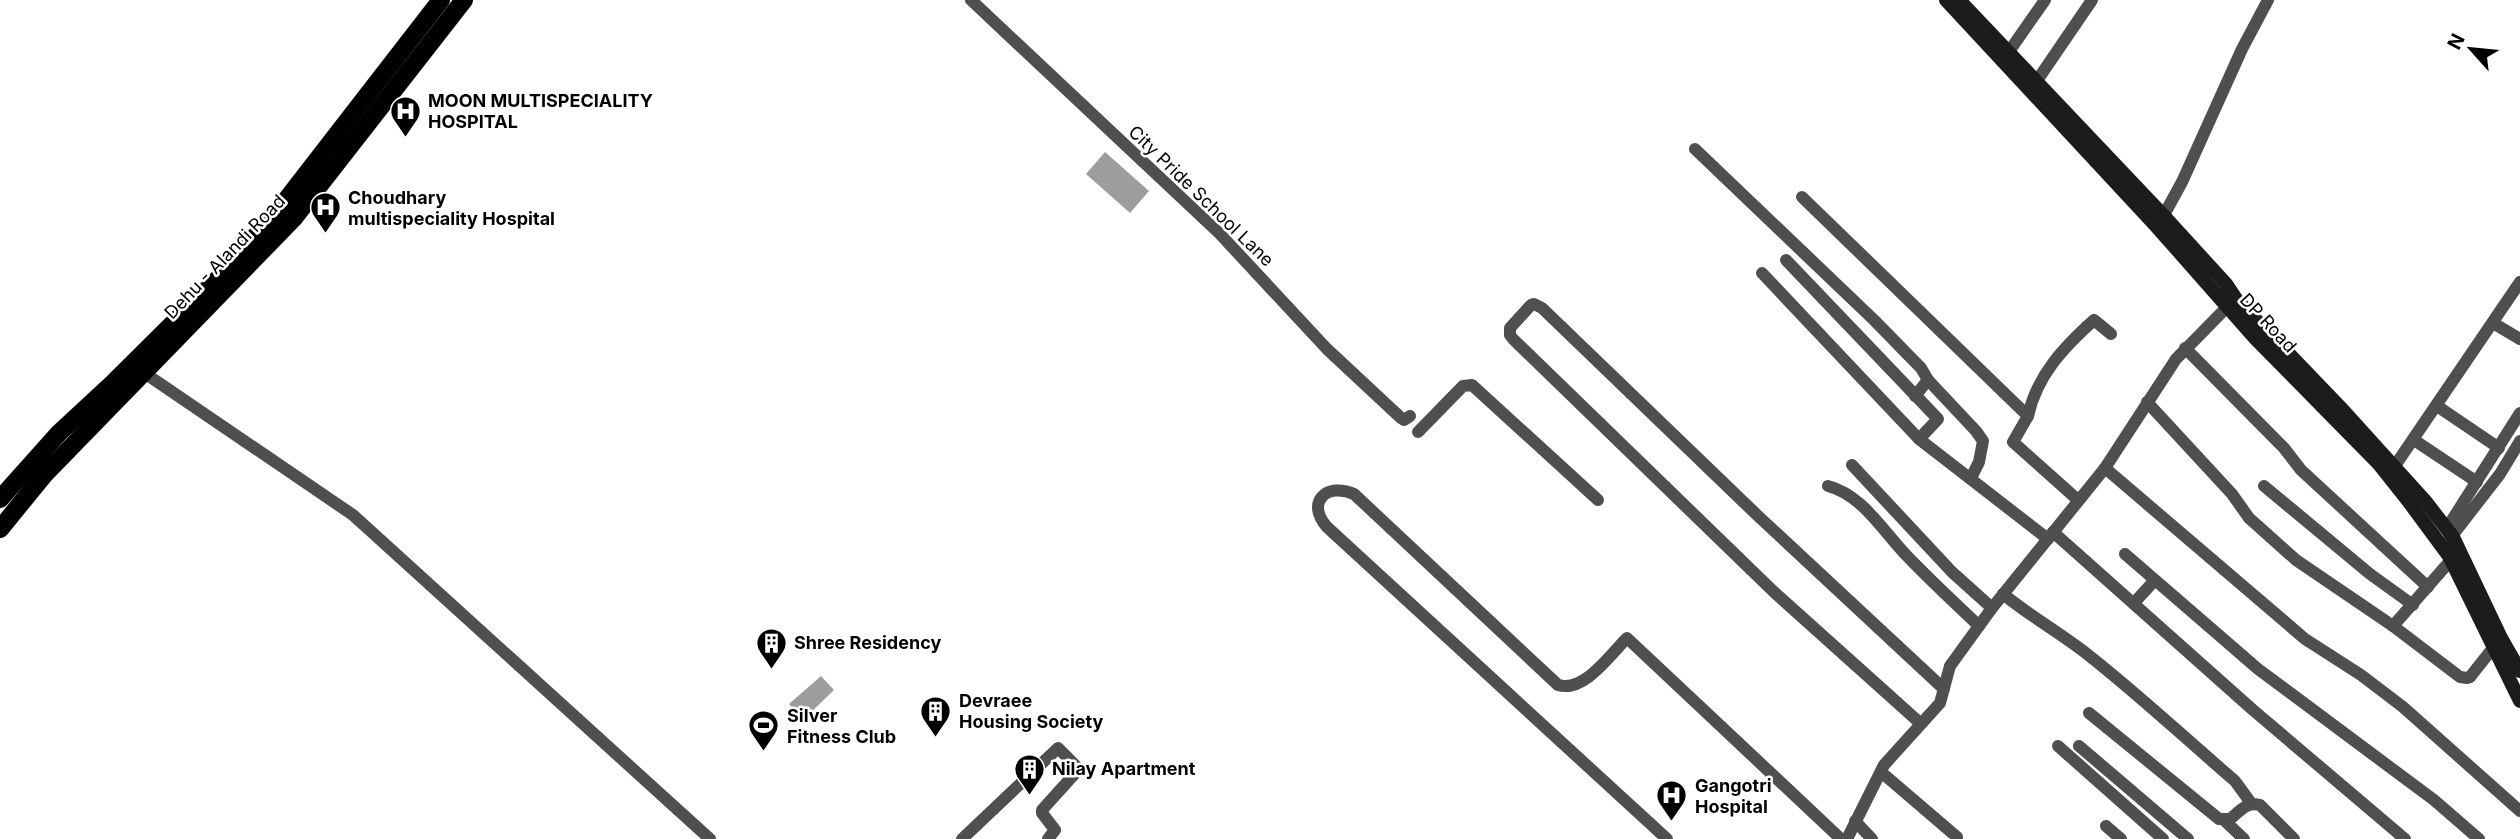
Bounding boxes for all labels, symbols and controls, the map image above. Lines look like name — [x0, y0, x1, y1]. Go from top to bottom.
north arrow — [2436, 14, 2506, 84]
text: N — [2443, 30, 2470, 53]
place label: MOON MULTISPECIALITY HOSPITAL — [428, 90, 653, 132]
hospital icon: MOON MULTISPECIALITY HOSPITAL — [388, 94, 422, 138]
street label: City Pride School Lane — [1125, 121, 1278, 270]
place label: Choudhary multispeciality Hospital — [348, 187, 555, 229]
street label: Dehu - Alandi Road — [160, 190, 289, 323]
hospital icon: Choudhary multispeciality Hospital — [308, 191, 342, 235]
street label: DP Road — [2236, 289, 2301, 357]
building icon: Shree Residency — [754, 626, 788, 670]
place label: Shree Residency — [794, 632, 941, 653]
place label: Devraee Housing Society — [959, 690, 1103, 732]
building icon: Devraee Housing Society — [919, 694, 953, 738]
place label: Silver Fitness Club — [787, 705, 896, 747]
sports icon: Silver Fitness Club — [747, 709, 781, 753]
building icon: Nilay Apartment — [1012, 752, 1046, 796]
place label: Nilay Apartment — [1052, 758, 1196, 779]
place label: Gangotri Hospital — [1695, 775, 1772, 817]
hospital icon: Gangotri Hospital — [1655, 779, 1689, 823]

